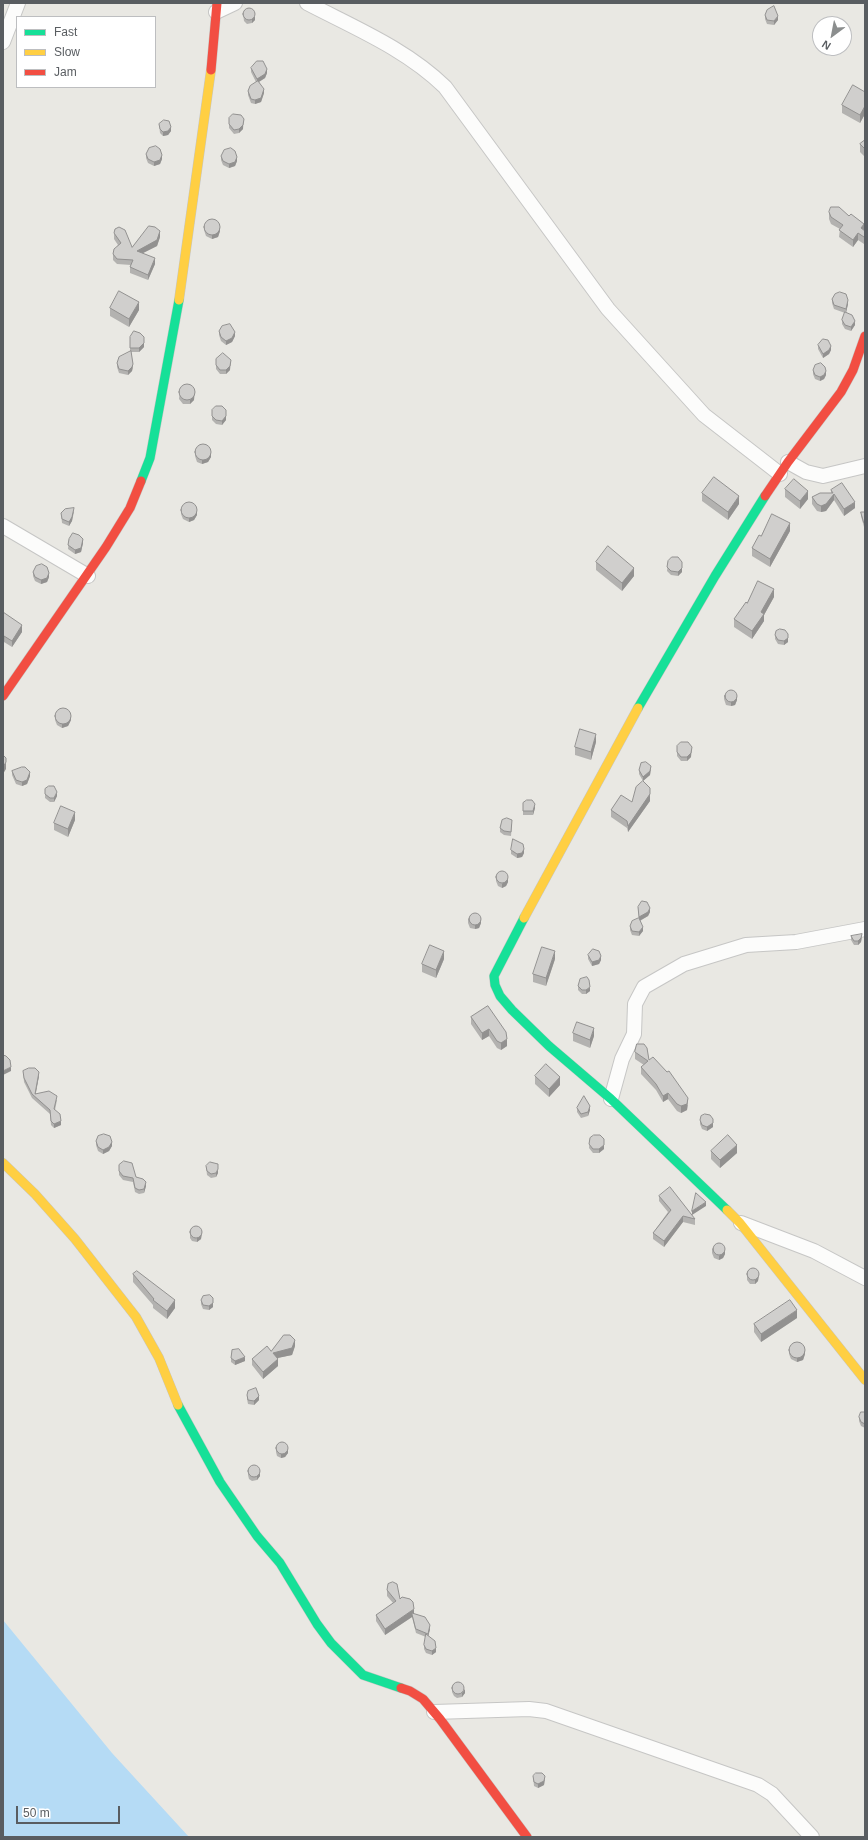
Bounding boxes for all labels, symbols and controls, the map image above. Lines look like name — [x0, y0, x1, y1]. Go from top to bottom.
legend — [16, 16, 156, 88]
north arrow — [812, 16, 852, 56]
text: Fast — [54, 25, 77, 39]
text: N — [820, 38, 833, 53]
text: Slow — [54, 45, 80, 59]
text: Jam — [54, 65, 77, 79]
scale bar — [18, 1798, 122, 1824]
text: 50 m — [23, 1806, 50, 1820]

